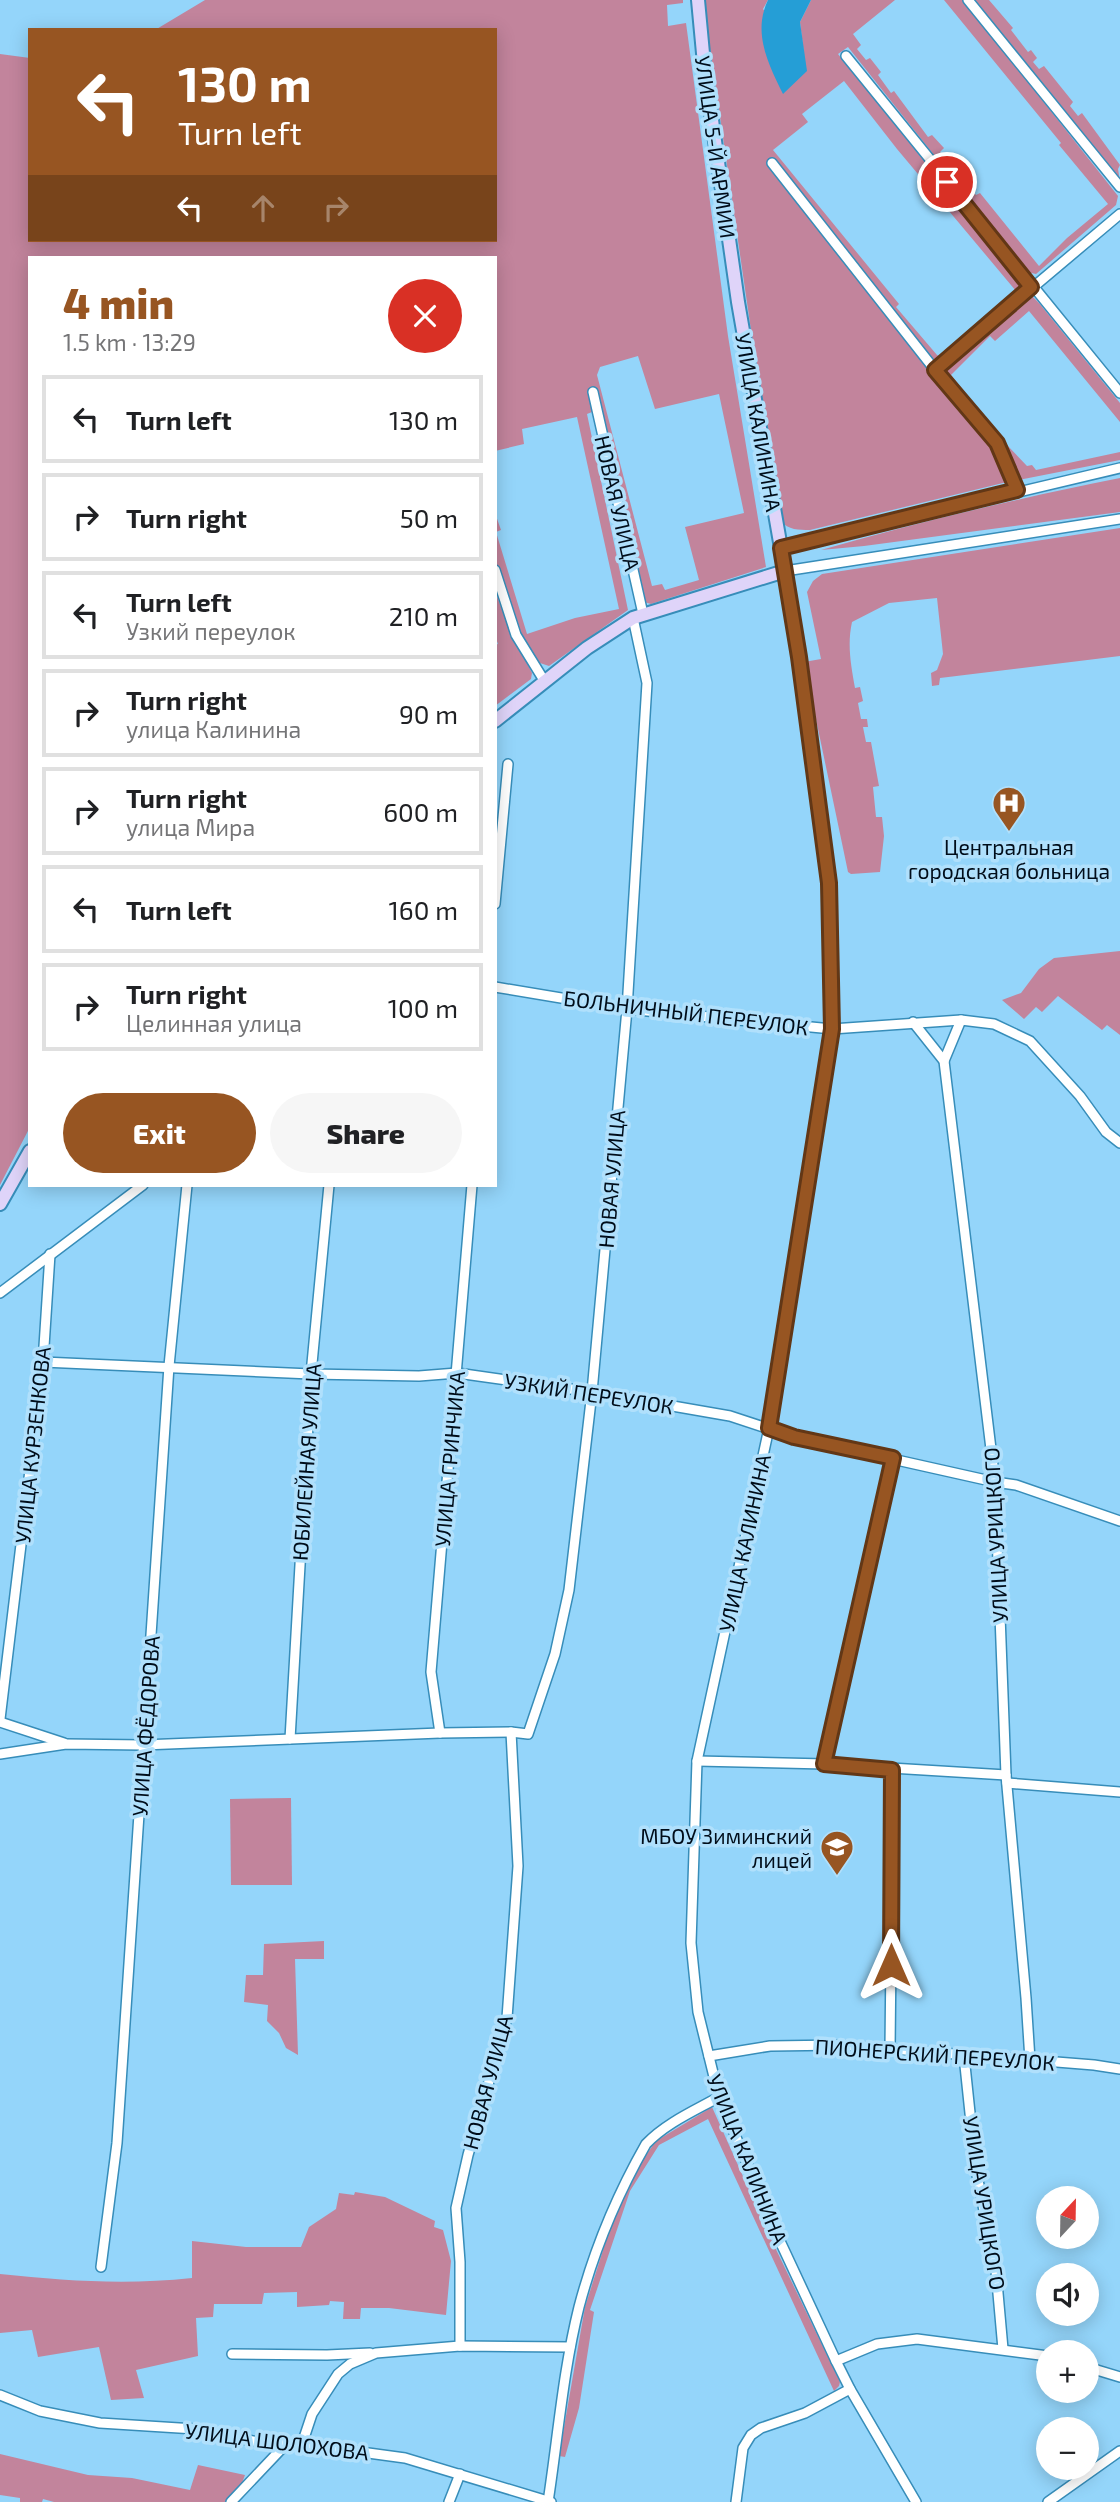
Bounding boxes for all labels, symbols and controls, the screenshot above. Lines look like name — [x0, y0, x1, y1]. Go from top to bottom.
text: 130 m — [178, 53, 312, 112]
street label: УЛИЦА 5-Й АРМИИ — [691, 54, 741, 240]
icon: left — [63, 56, 154, 147]
text: Turn left — [178, 113, 302, 151]
pin — [917, 152, 977, 212]
icon: arrive — [928, 163, 966, 201]
icon: left — [171, 189, 209, 227]
icon: ahead — [244, 189, 282, 227]
icon: right — [317, 189, 355, 227]
text: 4 min — [63, 277, 174, 327]
button: close — [388, 279, 462, 353]
text: 1.5 km · 13:29 — [63, 328, 196, 356]
street label: УЛИЦА КАЛИНИНА — [731, 331, 787, 513]
icon: left — [67, 400, 105, 438]
text: Turn left — [126, 404, 232, 435]
text: 130 m — [389, 404, 458, 435]
street label: НОВАЯ УЛИЦА — [590, 433, 646, 573]
icon: right — [67, 498, 105, 536]
text: Turn right — [126, 502, 247, 533]
text: 50 m — [400, 502, 458, 533]
text: Turn left — [126, 586, 232, 617]
icon: left — [67, 596, 105, 634]
text: 210 m — [389, 600, 458, 631]
text: Узкий переулок — [126, 617, 296, 645]
text: Turn right — [126, 684, 247, 715]
icon: right — [67, 694, 105, 732]
text: 90 m — [399, 698, 458, 729]
text: улица Калинина — [126, 715, 301, 743]
text: Turn right — [126, 782, 247, 813]
hospital icon: Центральная городская больница — [990, 784, 1028, 833]
icon: right — [67, 792, 105, 830]
text: 600 m — [383, 796, 458, 827]
text: улица Мира — [126, 813, 255, 841]
place label: Центральная городская больница — [908, 834, 1110, 883]
icon: left — [67, 890, 105, 928]
text: Turn left — [126, 894, 232, 925]
text: 160 m — [389, 894, 458, 925]
text: Turn right — [126, 978, 247, 1009]
street label: БОЛЬНИЧНЫЙ ПЕРЕУЛОК — [562, 985, 810, 1039]
icon: right — [67, 988, 105, 1026]
text: 100 m — [388, 992, 458, 1023]
text: Целинная улица — [126, 1009, 302, 1037]
button: Exit — [63, 1093, 256, 1173]
button: Share — [270, 1093, 462, 1173]
street label: НОВАЯ УЛИЦА — [593, 1109, 629, 1249]
street label: УЛИЦА КУРЗЕНКОВА — [9, 1345, 55, 1545]
street label: ЮБИЛЕЙНАЯ УЛИЦА — [287, 1362, 325, 1562]
street label: УЗКИЙ ПЕРЕУЛОК — [503, 1367, 675, 1419]
street label: УЛИЦА ГРИНЧИКА — [429, 1370, 469, 1548]
street label: УЛИЦА УРИЦКОГО — [978, 1447, 1012, 1623]
street label: УЛИЦА КАЛИНИНА — [713, 1452, 775, 1634]
street label: УЛИЦА ФЁДОРОВА — [126, 1635, 164, 1817]
place label: МБОУ Зиминский лицей — [640, 1823, 812, 1872]
school or university icon: МБОУ Зиминский лицей — [818, 1828, 856, 1877]
position arrow — [854, 1928, 928, 2002]
street label: НОВАЯ УЛИЦА — [457, 2012, 517, 2152]
street label: ПИОНЕРСКИЙ ПЕРЕУЛОК — [814, 2033, 1056, 2075]
street label: УЛИЦА КАЛИНИНА — [703, 2070, 793, 2248]
street label: УЛИЦА УРИЦКОГО — [959, 2114, 1011, 2292]
north arrow — [1036, 2186, 1099, 2249]
map controls — [1036, 2186, 1099, 2480]
button: sound — [1036, 2263, 1099, 2326]
button: + — [1036, 2340, 1099, 2403]
street label: УЛИЦА ШОЛОХОВА — [184, 2417, 370, 2465]
button: − — [1036, 2417, 1099, 2480]

